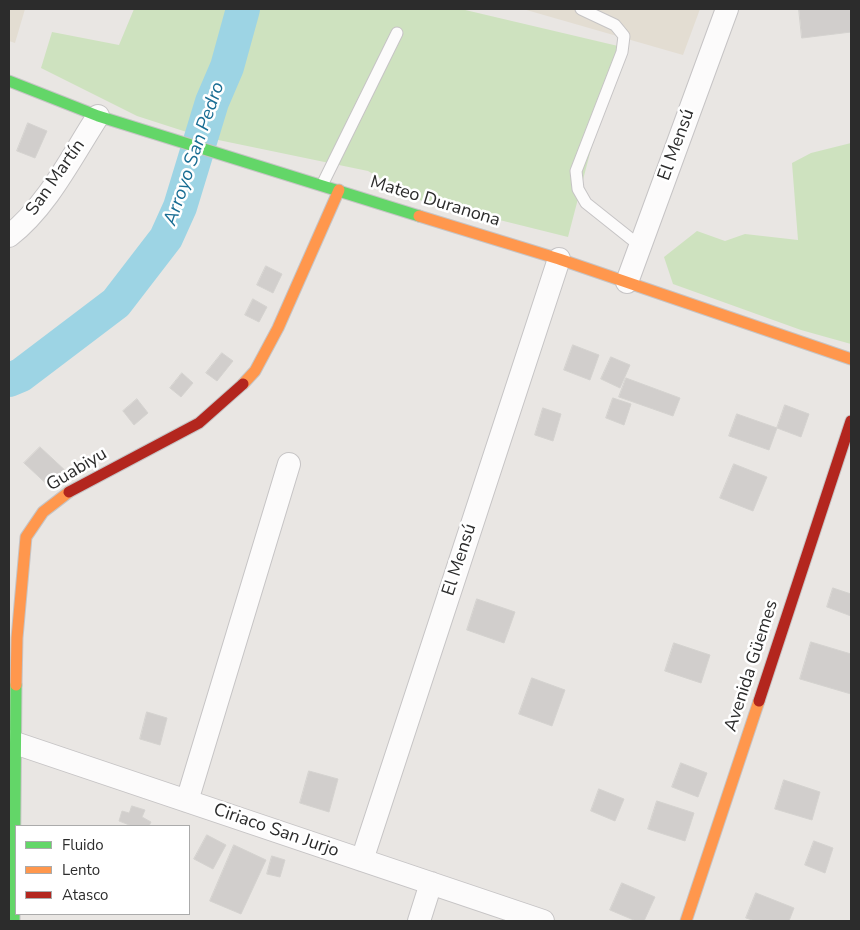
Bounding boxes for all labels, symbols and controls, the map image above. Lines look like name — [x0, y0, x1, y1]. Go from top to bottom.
water label: Arroyo San Pedro — [160, 79, 230, 229]
street label: El Mensú — [654, 106, 700, 184]
street label: San Martín — [22, 136, 90, 220]
street label: Mateo Duranona — [367, 172, 503, 232]
street label: Guabiyu — [43, 444, 111, 496]
street label: El Mensú — [438, 521, 482, 599]
street label: Avenida Güemes — [721, 598, 783, 734]
street label: Ciriaco San Jurjo — [210, 799, 342, 863]
legend — [15, 825, 190, 915]
text: Fluido — [62, 835, 104, 855]
text: Lento — [62, 860, 100, 880]
text: Atasco — [62, 885, 108, 905]

